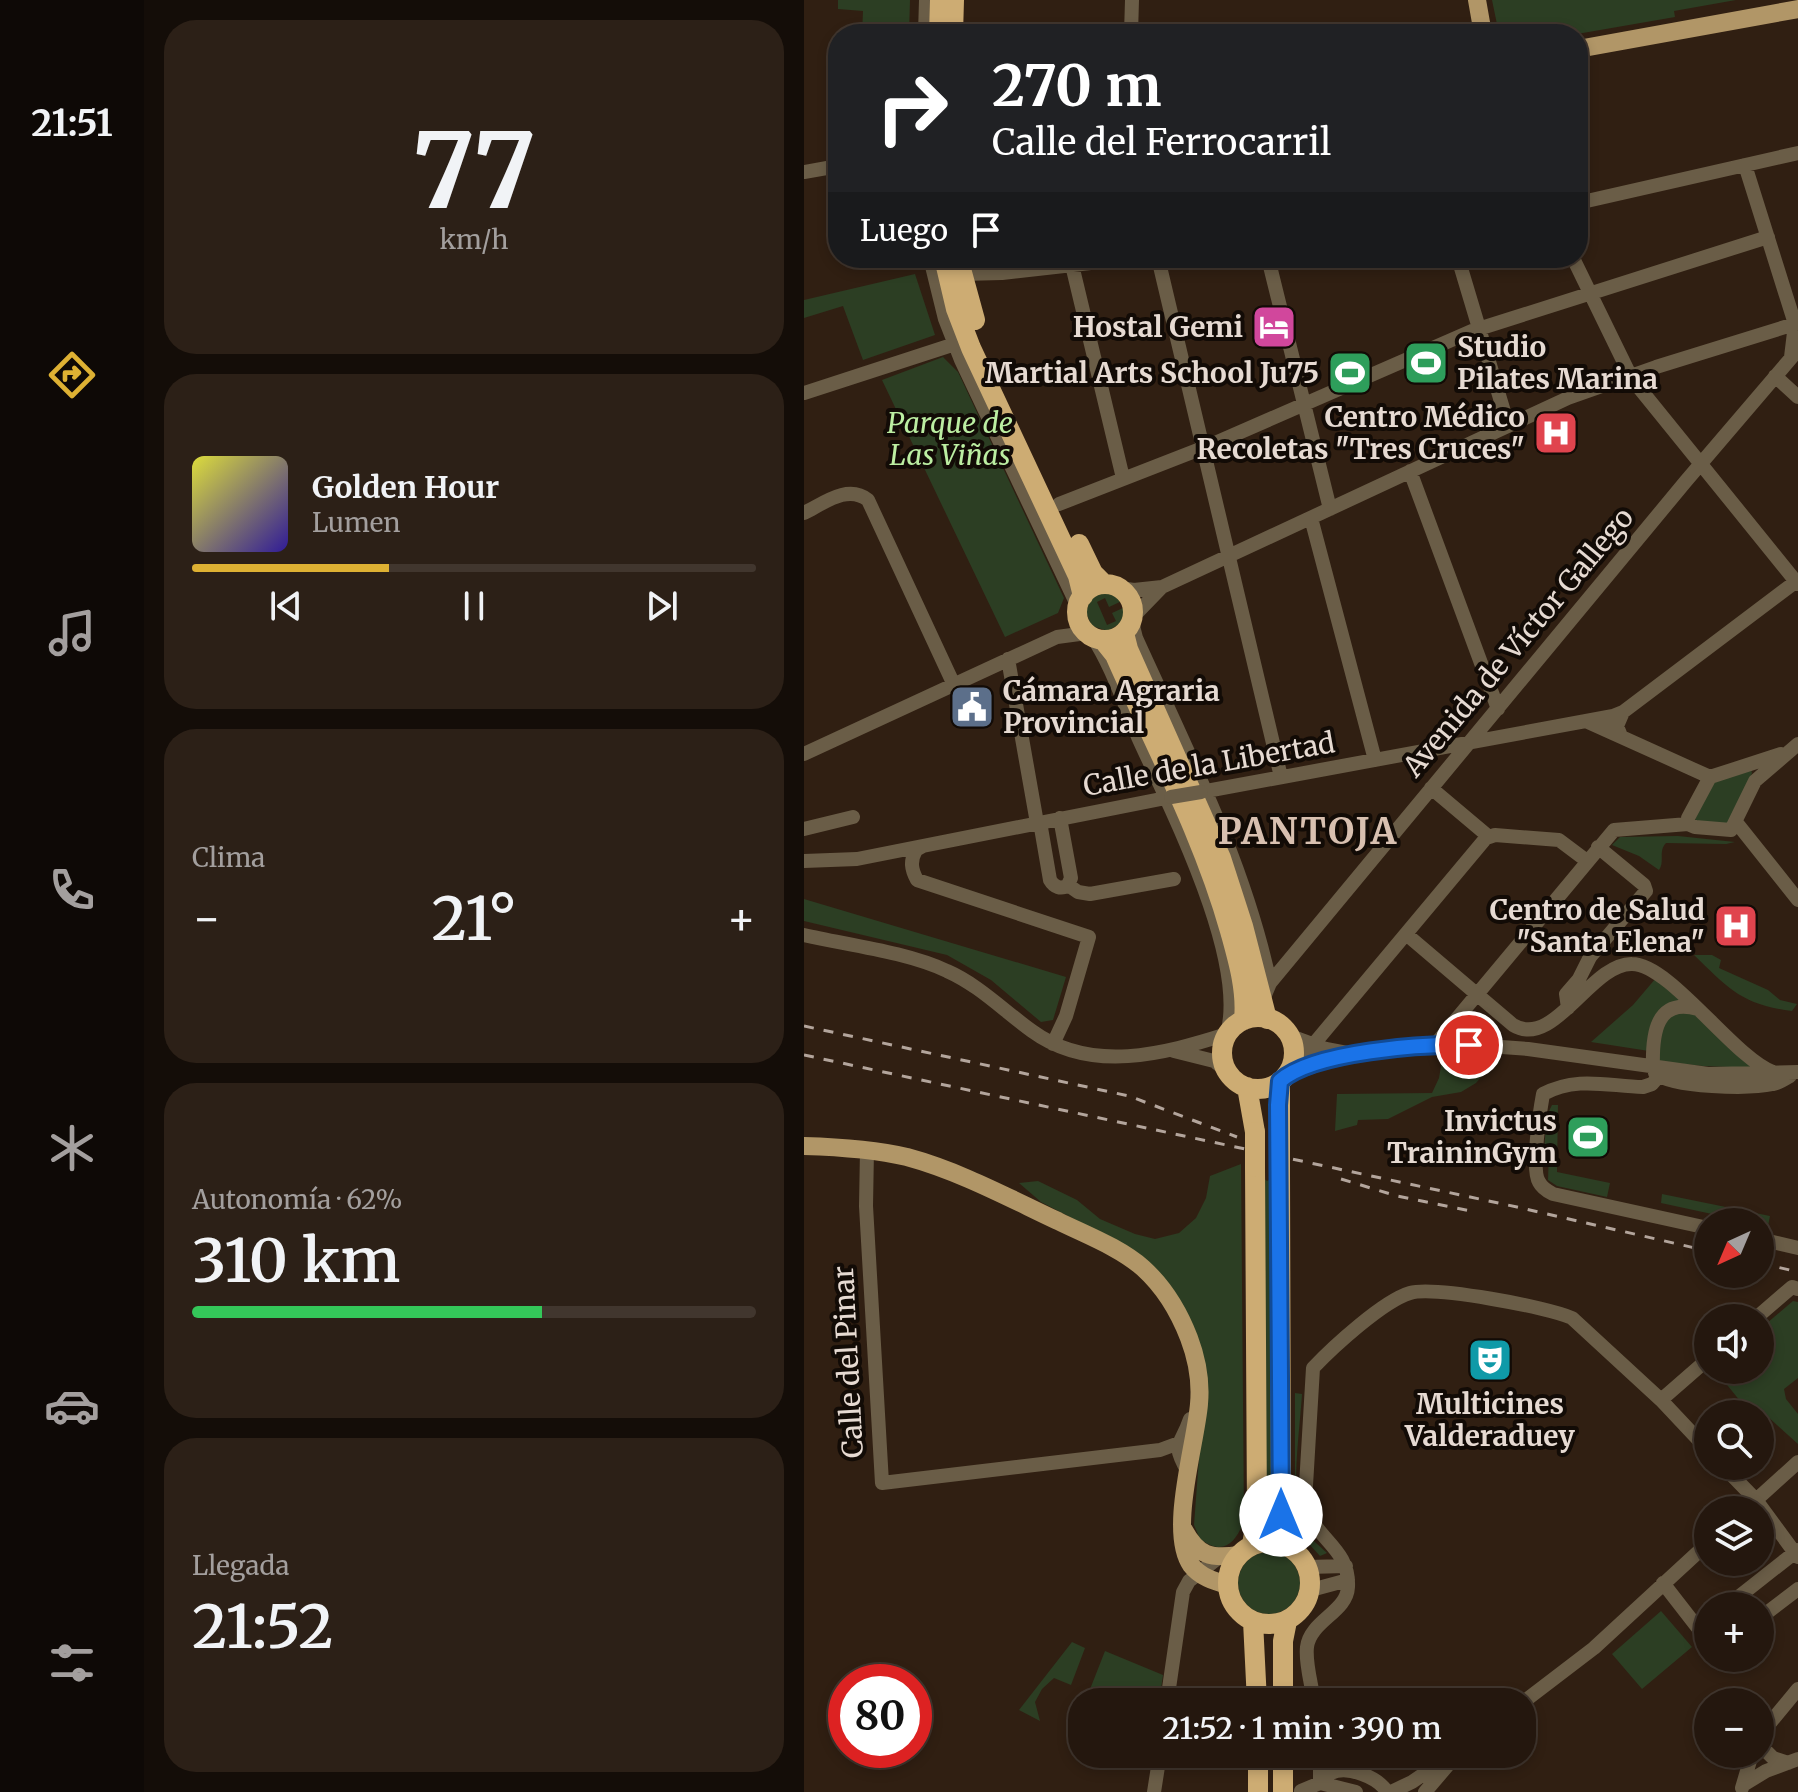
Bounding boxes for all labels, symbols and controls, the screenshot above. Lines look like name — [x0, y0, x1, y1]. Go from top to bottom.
text: 270 m — [992, 51, 1162, 121]
icon: right — [860, 56, 964, 160]
text: 21:51 — [31, 101, 113, 146]
text: 77 — [412, 106, 536, 236]
text: Calle del Ferrocarril — [992, 120, 1331, 165]
icon: arrive — [964, 208, 1008, 252]
text: Luego — [860, 211, 948, 249]
text: km/h — [440, 223, 508, 256]
hotel icon: Hostal Gemi — [1250, 303, 1298, 351]
place label: Hostal Gemi — [1073, 309, 1243, 345]
place label: Studio Pilates Marina — [1457, 329, 1658, 397]
sports icon: Studio Pilates Marina — [1402, 339, 1450, 387]
icon: directions — [44, 347, 100, 403]
sports icon: Martial Arts School Ju75 — [1326, 349, 1374, 397]
place label: Martial Arts School Ju75 — [985, 355, 1319, 391]
place label: Centro Médico Recoletas "Tres Cruces" — [1197, 399, 1525, 467]
park label: Parque de Las Viñas — [887, 405, 1013, 473]
hospital icon: Centro Médico Recoletas "Tres Cruces" — [1532, 409, 1580, 457]
text: Golden Hour — [312, 468, 499, 506]
street label: Avenida de Víctor Gallego — [1394, 500, 1641, 785]
text: Lumen — [312, 506, 401, 539]
icon: previous — [264, 584, 308, 628]
icon: pause — [452, 584, 496, 628]
icon: next — [640, 584, 684, 628]
icon: music — [44, 605, 100, 661]
place label: Cámara Agraria Provincial — [1003, 673, 1220, 741]
public building icon: Cámara Agraria Provincial — [948, 683, 996, 731]
street label: Calle de la Libertad — [1080, 724, 1338, 804]
district label: PANTOJA — [1218, 809, 1398, 854]
text: Clima — [192, 841, 265, 874]
icon: phone — [44, 862, 100, 918]
text: 21° — [431, 881, 517, 956]
text: − — [192, 891, 221, 946]
text: + — [727, 891, 756, 946]
place label: Centro de Salud "Santa Elena" — [1490, 892, 1705, 960]
hospital icon: Centro de Salud "Santa Elena" — [1712, 902, 1760, 950]
pin — [1435, 1011, 1503, 1079]
icon: arrive — [1447, 1023, 1491, 1067]
place label: Invictus TraininGym — [1387, 1103, 1557, 1171]
sports icon: Invictus TraininGym — [1564, 1113, 1612, 1161]
icon: climate — [44, 1120, 100, 1176]
text: Autonomía · 62% — [192, 1183, 403, 1216]
north arrow — [1694, 1208, 1774, 1288]
map controls — [1694, 1208, 1774, 1768]
text: 310 km — [192, 1223, 400, 1298]
street label: Calle del Pinar — [825, 1265, 871, 1459]
button: sound — [1694, 1304, 1774, 1384]
theatre icon: Multicines Valderaduey — [1466, 1336, 1514, 1384]
icon: car — [44, 1378, 100, 1434]
place label: Multicines Valderaduey — [1404, 1386, 1575, 1454]
button: search — [1694, 1400, 1774, 1480]
position arrow — [1239, 1473, 1323, 1557]
button: layers — [1694, 1496, 1774, 1576]
text: Llegada — [192, 1549, 289, 1582]
text: 21:52 — [192, 1589, 334, 1664]
button: + — [1694, 1592, 1774, 1672]
icon: filters — [44, 1635, 100, 1691]
speed limit sign: 80 — [828, 1664, 932, 1768]
button: − — [1694, 1688, 1774, 1768]
text: 21:52 · 1 min · 390 m — [1162, 1709, 1442, 1747]

